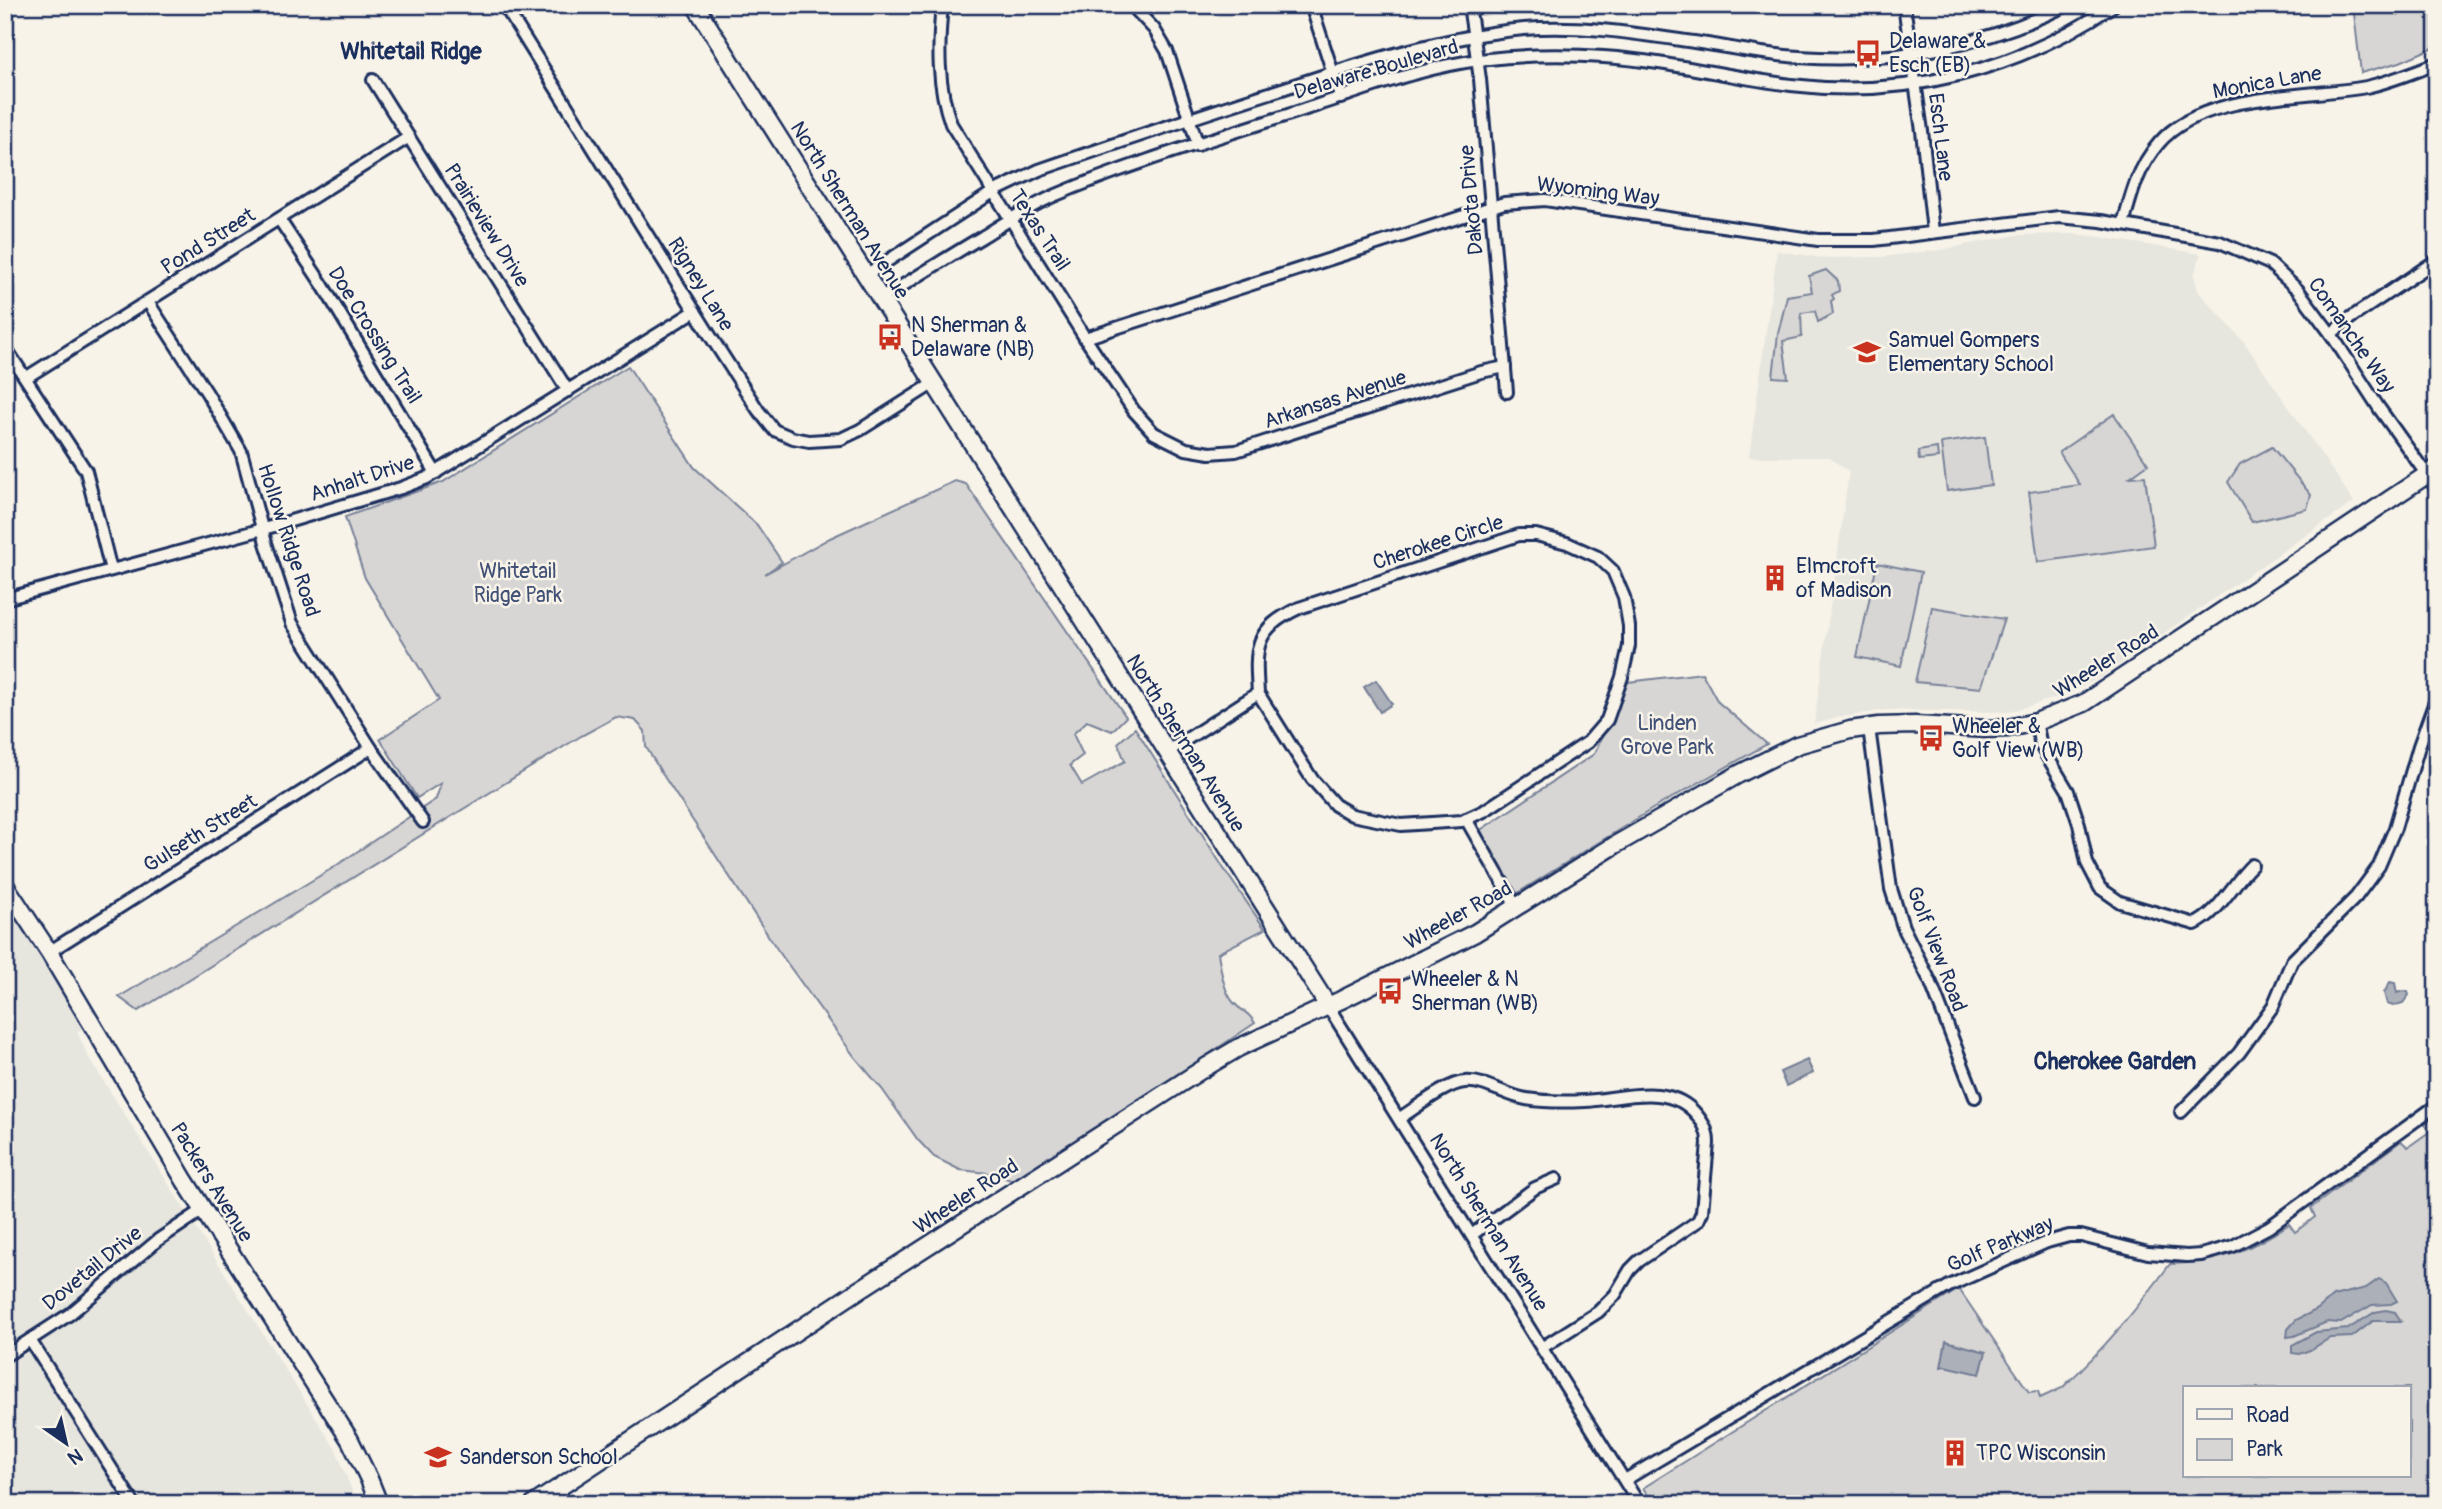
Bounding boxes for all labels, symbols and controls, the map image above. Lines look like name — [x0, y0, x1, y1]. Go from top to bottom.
place label: Delaware & Esch (EB) — [1889, 28, 1986, 79]
street label: Delaware Boulevard — [1291, 33, 1462, 106]
district label: Whitetail Ridge — [340, 37, 482, 66]
bus stop icon: Delaware & Esch (EB) — [1853, 38, 1883, 68]
street label: Monica Lane — [2211, 60, 2324, 105]
street label: Esch Lane — [1922, 91, 1959, 183]
street label: North Sherman Avenue — [784, 116, 916, 305]
street label: Dakota Drive — [1453, 143, 1490, 256]
street label: Prairieview Drive — [438, 158, 536, 293]
street label: Wyoming Way — [1535, 171, 1661, 212]
street label: Texas Trail — [1003, 184, 1076, 276]
street label: Pond Street — [156, 202, 261, 281]
street label: Rigney Lane — [661, 232, 740, 337]
street label: Doe Crossing Trail — [322, 262, 428, 409]
street label: Comanche Way — [2302, 272, 2401, 398]
place label: N Sherman & Delaware (NB) — [911, 312, 1035, 363]
bus stop icon: N Sherman & Delaware (NB) — [875, 322, 905, 352]
place label: Samuel Gompers Elementary School — [1888, 327, 2054, 378]
school or university icon: Samuel Gompers Elementary School — [1852, 337, 1882, 367]
street label: Arkansas Avenue — [1261, 364, 1410, 435]
street label: Anhalt Drive — [307, 449, 418, 508]
street label: Hollow Ridge Road — [251, 460, 326, 620]
street label: Cherokee Circle — [1369, 508, 1507, 576]
place label: Elmcroft of Madison — [1796, 553, 1892, 604]
park label: Whitetail Ridge Park — [474, 558, 562, 609]
building icon: Elmcroft of Madison — [1760, 563, 1790, 593]
street label: Wheeler Road — [2048, 618, 2164, 705]
street label: North Sherman Avenue — [1120, 649, 1252, 838]
park label: Linden Grove Park — [1620, 710, 1714, 761]
place label: Wheeler & Golf View (WB) — [1952, 713, 2085, 764]
bus stop icon: Wheeler & Golf View (WB) — [1916, 723, 1946, 753]
street label: Gulseth Street — [138, 787, 263, 879]
street label: Wheeler Road — [1399, 875, 1517, 956]
street label: Golf View Road — [1900, 883, 1973, 1016]
place label: Wheeler & N Sherman (WB) — [1411, 966, 1539, 1017]
bus stop icon: Wheeler & N Sherman (WB) — [1375, 976, 1405, 1006]
district label: Cherokee Garden — [2034, 1047, 2196, 1076]
street label: Packers Avenue — [164, 1117, 259, 1248]
street label: North Sherman Avenue — [1423, 1128, 1555, 1317]
street label: Wheeler Road — [909, 1153, 1024, 1240]
street label: Golf Parkway — [1943, 1210, 2057, 1279]
street label: Dovetail Drive — [37, 1220, 148, 1317]
legend — [2183, 1386, 2410, 1478]
text: Road — [2246, 1402, 2290, 1429]
north arrow — [32, 1408, 102, 1478]
text: Park — [2246, 1436, 2283, 1463]
building icon: TPC Wisconsin — [1940, 1438, 1970, 1468]
place label: TPC Wisconsin — [1976, 1440, 2106, 1467]
school or university icon: Sanderson School — [423, 1442, 453, 1472]
text: N — [63, 1443, 87, 1470]
place label: Sanderson School — [459, 1444, 618, 1471]

